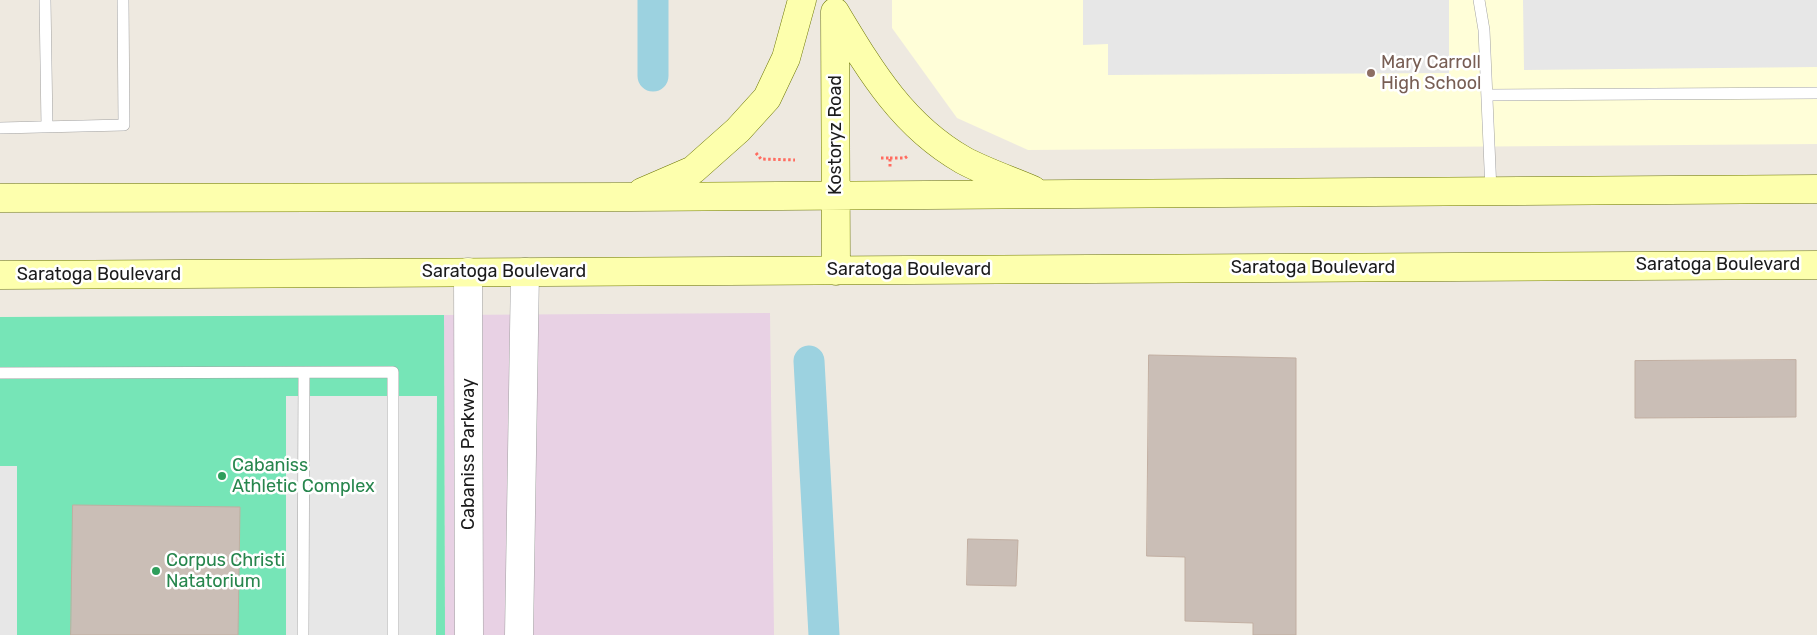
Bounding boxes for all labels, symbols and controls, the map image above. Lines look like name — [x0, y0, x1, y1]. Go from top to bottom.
place label: Mary Carroll High School — [1381, 52, 1481, 94]
marker: Mary Carroll High School — [1365, 67, 1377, 79]
street label: Kostoryz Road — [825, 75, 847, 195]
street label: Saratoga Boulevard — [1636, 254, 1800, 276]
street label: Saratoga Boulevard — [1231, 257, 1395, 279]
street label: Saratoga Boulevard — [827, 259, 991, 281]
street label: Saratoga Boulevard — [422, 261, 586, 283]
street label: Saratoga Boulevard — [17, 264, 181, 286]
street label: Cabaniss Parkway — [458, 378, 480, 530]
place label: Cabaniss Athletic Complex — [232, 455, 375, 498]
marker: Cabaniss Athletic Complex — [216, 470, 228, 482]
place label: Corpus Christi Natatorium — [166, 550, 285, 592]
marker: Corpus Christi Natatorium — [150, 565, 162, 577]

